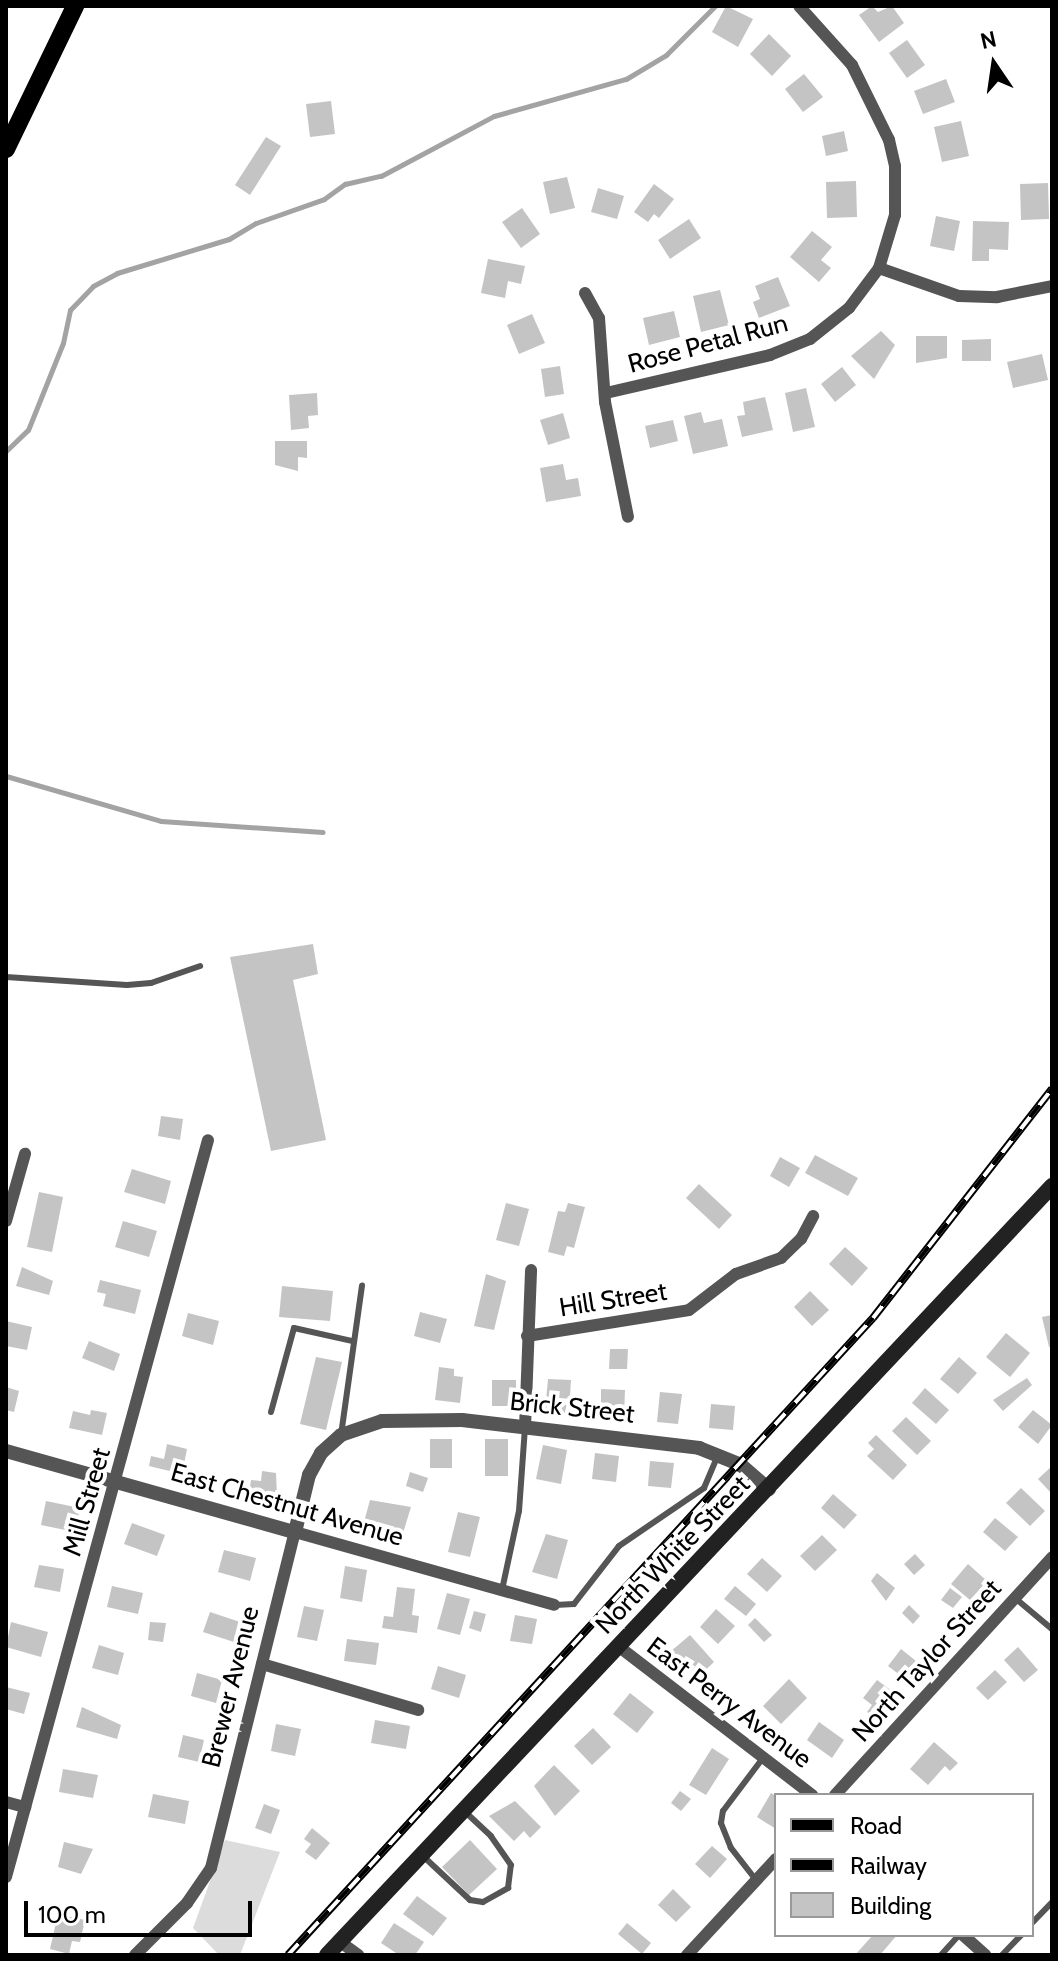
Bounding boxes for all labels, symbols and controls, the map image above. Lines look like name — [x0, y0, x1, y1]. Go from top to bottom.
north arrow — [954, 24, 1034, 104]
text: N — [978, 25, 999, 55]
street label: Rose Petal Run — [625, 308, 791, 380]
street label: Hill Street — [557, 1276, 669, 1324]
street label: Brick Street — [508, 1386, 636, 1430]
street label: Mill Street — [57, 1444, 117, 1560]
street label: East Chestnut Avenue — [167, 1457, 407, 1553]
street label: North White Street — [590, 1469, 756, 1641]
street label: North Taylor Street — [846, 1573, 1008, 1749]
street label: Brewer Avenue — [196, 1603, 266, 1771]
street label: East Perry Avenue — [641, 1631, 817, 1775]
legend — [774, 1793, 1034, 1937]
text: Road — [850, 1811, 902, 1840]
text: Railway — [850, 1851, 927, 1880]
scale bar — [28, 1885, 256, 1935]
text: Building — [850, 1891, 931, 1920]
text: 100 m — [38, 1900, 106, 1929]

